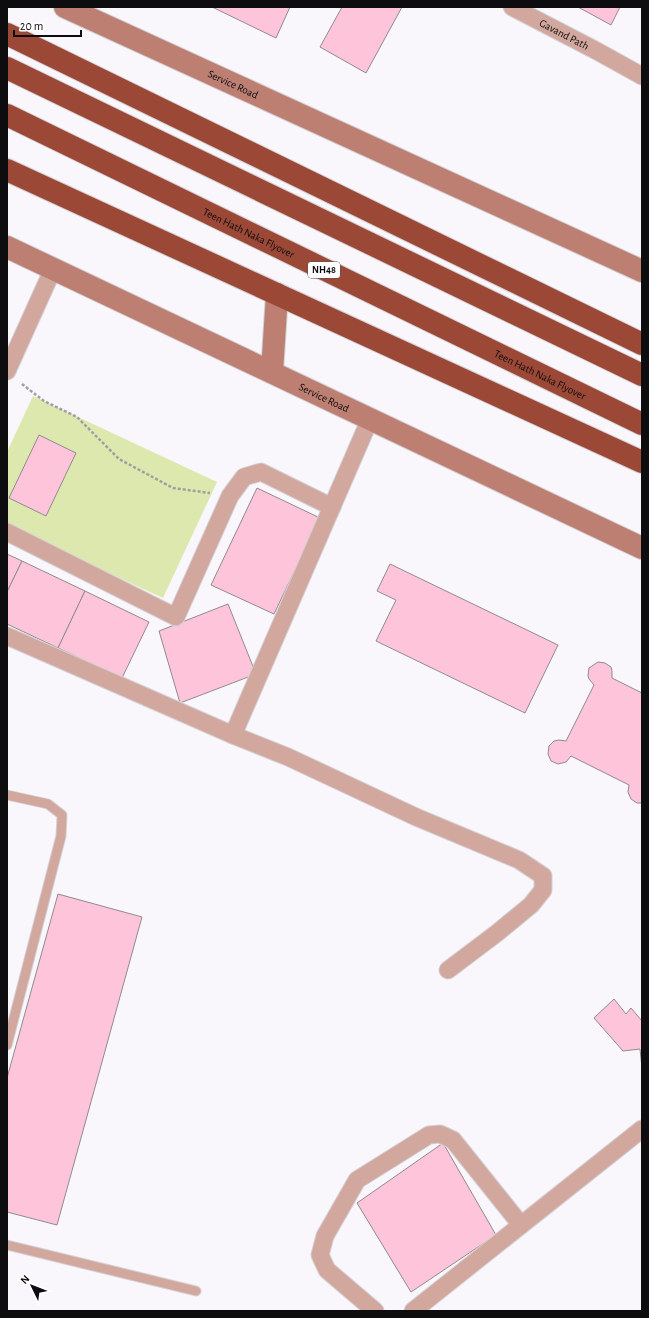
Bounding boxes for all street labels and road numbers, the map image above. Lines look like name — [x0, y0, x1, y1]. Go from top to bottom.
street label: Gavand Path — [538, 17, 591, 51]
street label: Service Road — [206, 68, 260, 100]
street label: Teen Hath Naka Flyover — [201, 206, 297, 260]
road number: NH48 — [308, 262, 340, 278]
street label: Teen Hath Naka Flyover — [493, 348, 588, 402]
street label: Service Road — [297, 381, 351, 414]

